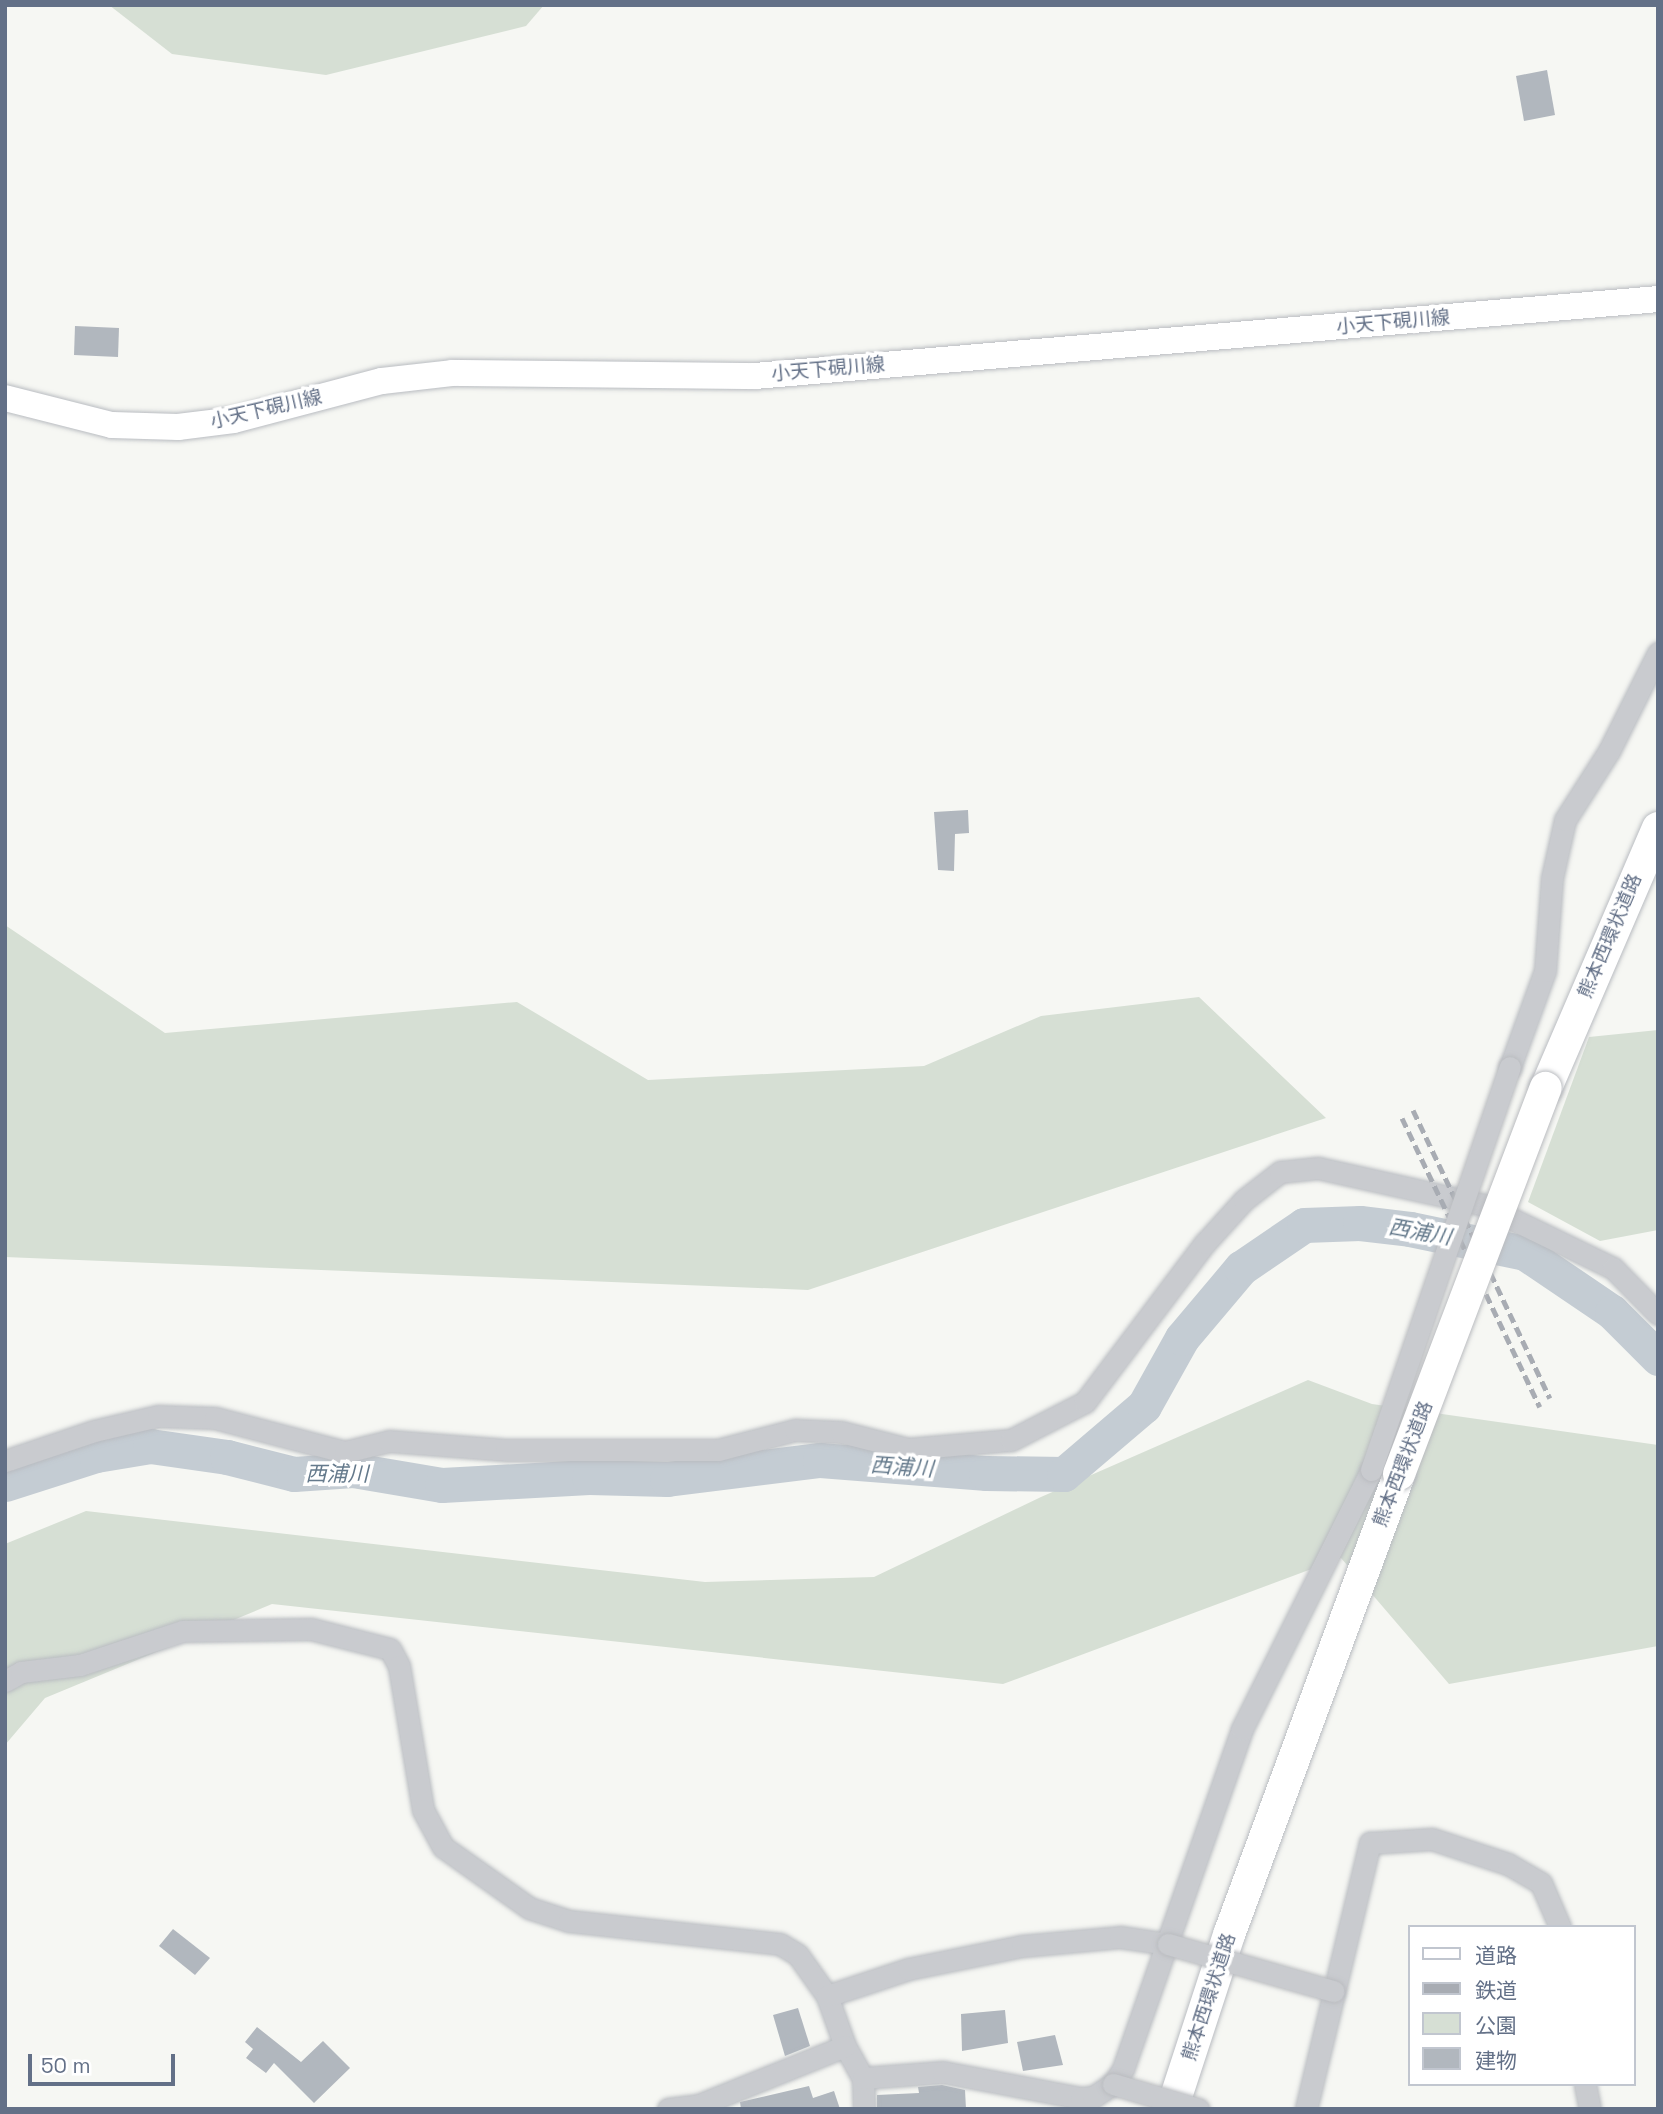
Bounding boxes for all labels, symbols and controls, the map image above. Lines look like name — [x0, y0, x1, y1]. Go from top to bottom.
street label: 小天下硯川線 — [1335, 306, 1451, 338]
street label: 小天下硯川線 — [770, 353, 886, 385]
street label: 小天下硯川線 — [208, 385, 324, 433]
street label: 熊本西環状道路 — [1574, 870, 1646, 1002]
water label: 西浦川 — [1387, 1214, 1453, 1250]
street label: 熊本西環状道路 — [1369, 1398, 1437, 1530]
water label: 西浦川 — [870, 1452, 934, 1482]
water label: 西浦川 — [306, 1461, 368, 1487]
legend — [1408, 1925, 1635, 2086]
street label: 熊本西環状道路 — [1178, 1930, 1240, 2064]
text: 道路 — [1475, 1942, 1517, 1969]
text: 鉄道 — [1475, 1977, 1517, 2004]
text: 公園 — [1475, 2012, 1517, 2039]
scale bar — [32, 2040, 178, 2084]
text: 建物 — [1475, 2047, 1517, 2074]
text: 50 m — [41, 2052, 91, 2079]

